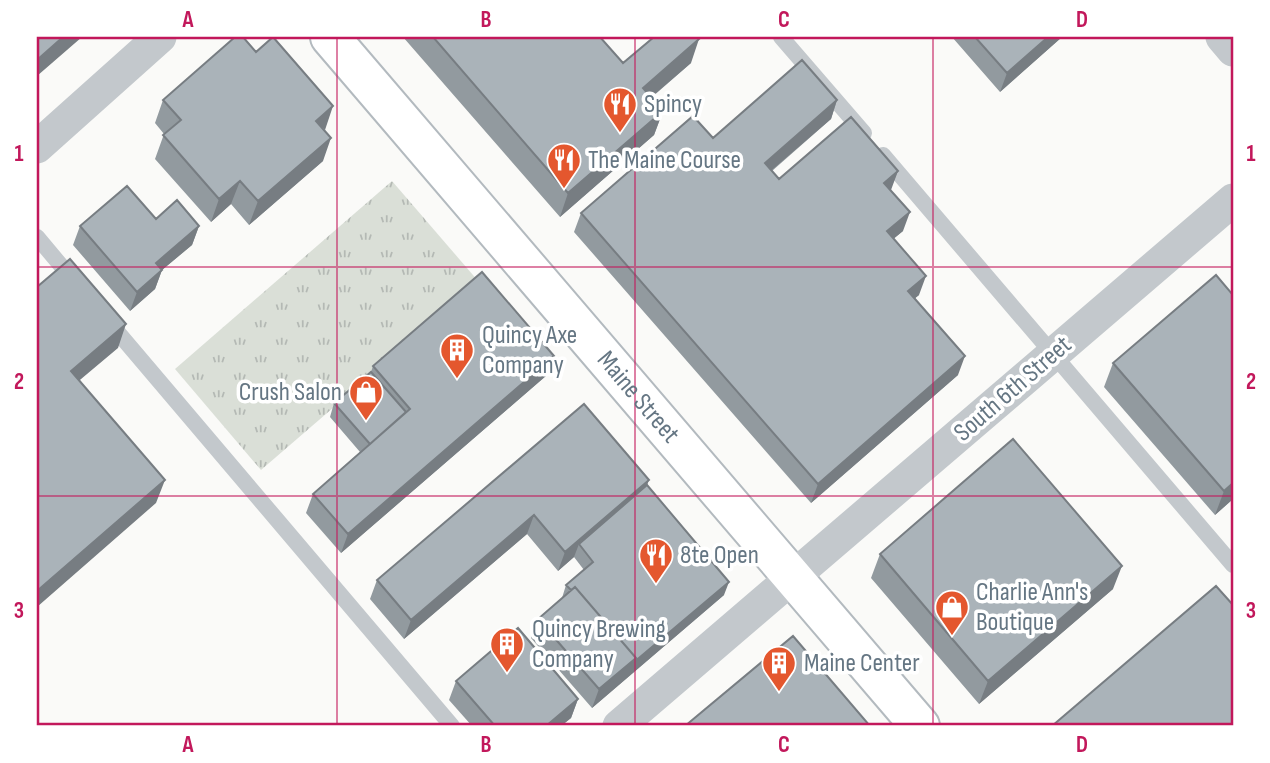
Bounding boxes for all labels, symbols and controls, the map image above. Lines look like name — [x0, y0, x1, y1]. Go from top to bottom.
text: A — [182, 6, 195, 34]
text: B — [481, 6, 492, 34]
text: C — [778, 6, 790, 34]
text: D — [1076, 6, 1088, 34]
restaurant icon: Spincy — [601, 85, 639, 134]
place label: Spincy — [644, 89, 702, 120]
text: 1 — [14, 140, 24, 168]
text: 1 — [1246, 140, 1256, 168]
restaurant icon: The Maine Course — [545, 141, 583, 190]
place label: The Maine Course — [588, 145, 741, 176]
place label: Quincy Axe Company — [482, 320, 577, 381]
street label: South 6th Street — [948, 330, 1078, 448]
building icon: Quincy Axe Company — [438, 331, 476, 380]
street label: Maine Street — [590, 345, 686, 449]
text: 2 — [14, 368, 24, 396]
text: 2 — [1246, 368, 1256, 396]
shop icon: Crush Salon — [347, 373, 385, 422]
place label: Crush Salon — [239, 377, 342, 408]
restaurant icon: 8te Open — [637, 536, 675, 585]
place label: 8te Open — [680, 540, 759, 571]
place label: Charlie Ann's Boutique — [976, 577, 1088, 638]
shop icon: Charlie Ann's Boutique — [933, 588, 971, 637]
text: 3 — [14, 597, 24, 625]
text: 3 — [1246, 597, 1256, 625]
place label: Quincy Brewing Company — [532, 614, 666, 675]
building icon: Quincy Brewing Company — [488, 625, 526, 674]
building icon: Maine Center — [760, 644, 798, 693]
place label: Maine Center — [804, 648, 920, 679]
text: A — [182, 731, 195, 759]
text: B — [481, 731, 492, 759]
text: C — [778, 731, 790, 759]
text: D — [1076, 731, 1088, 759]

